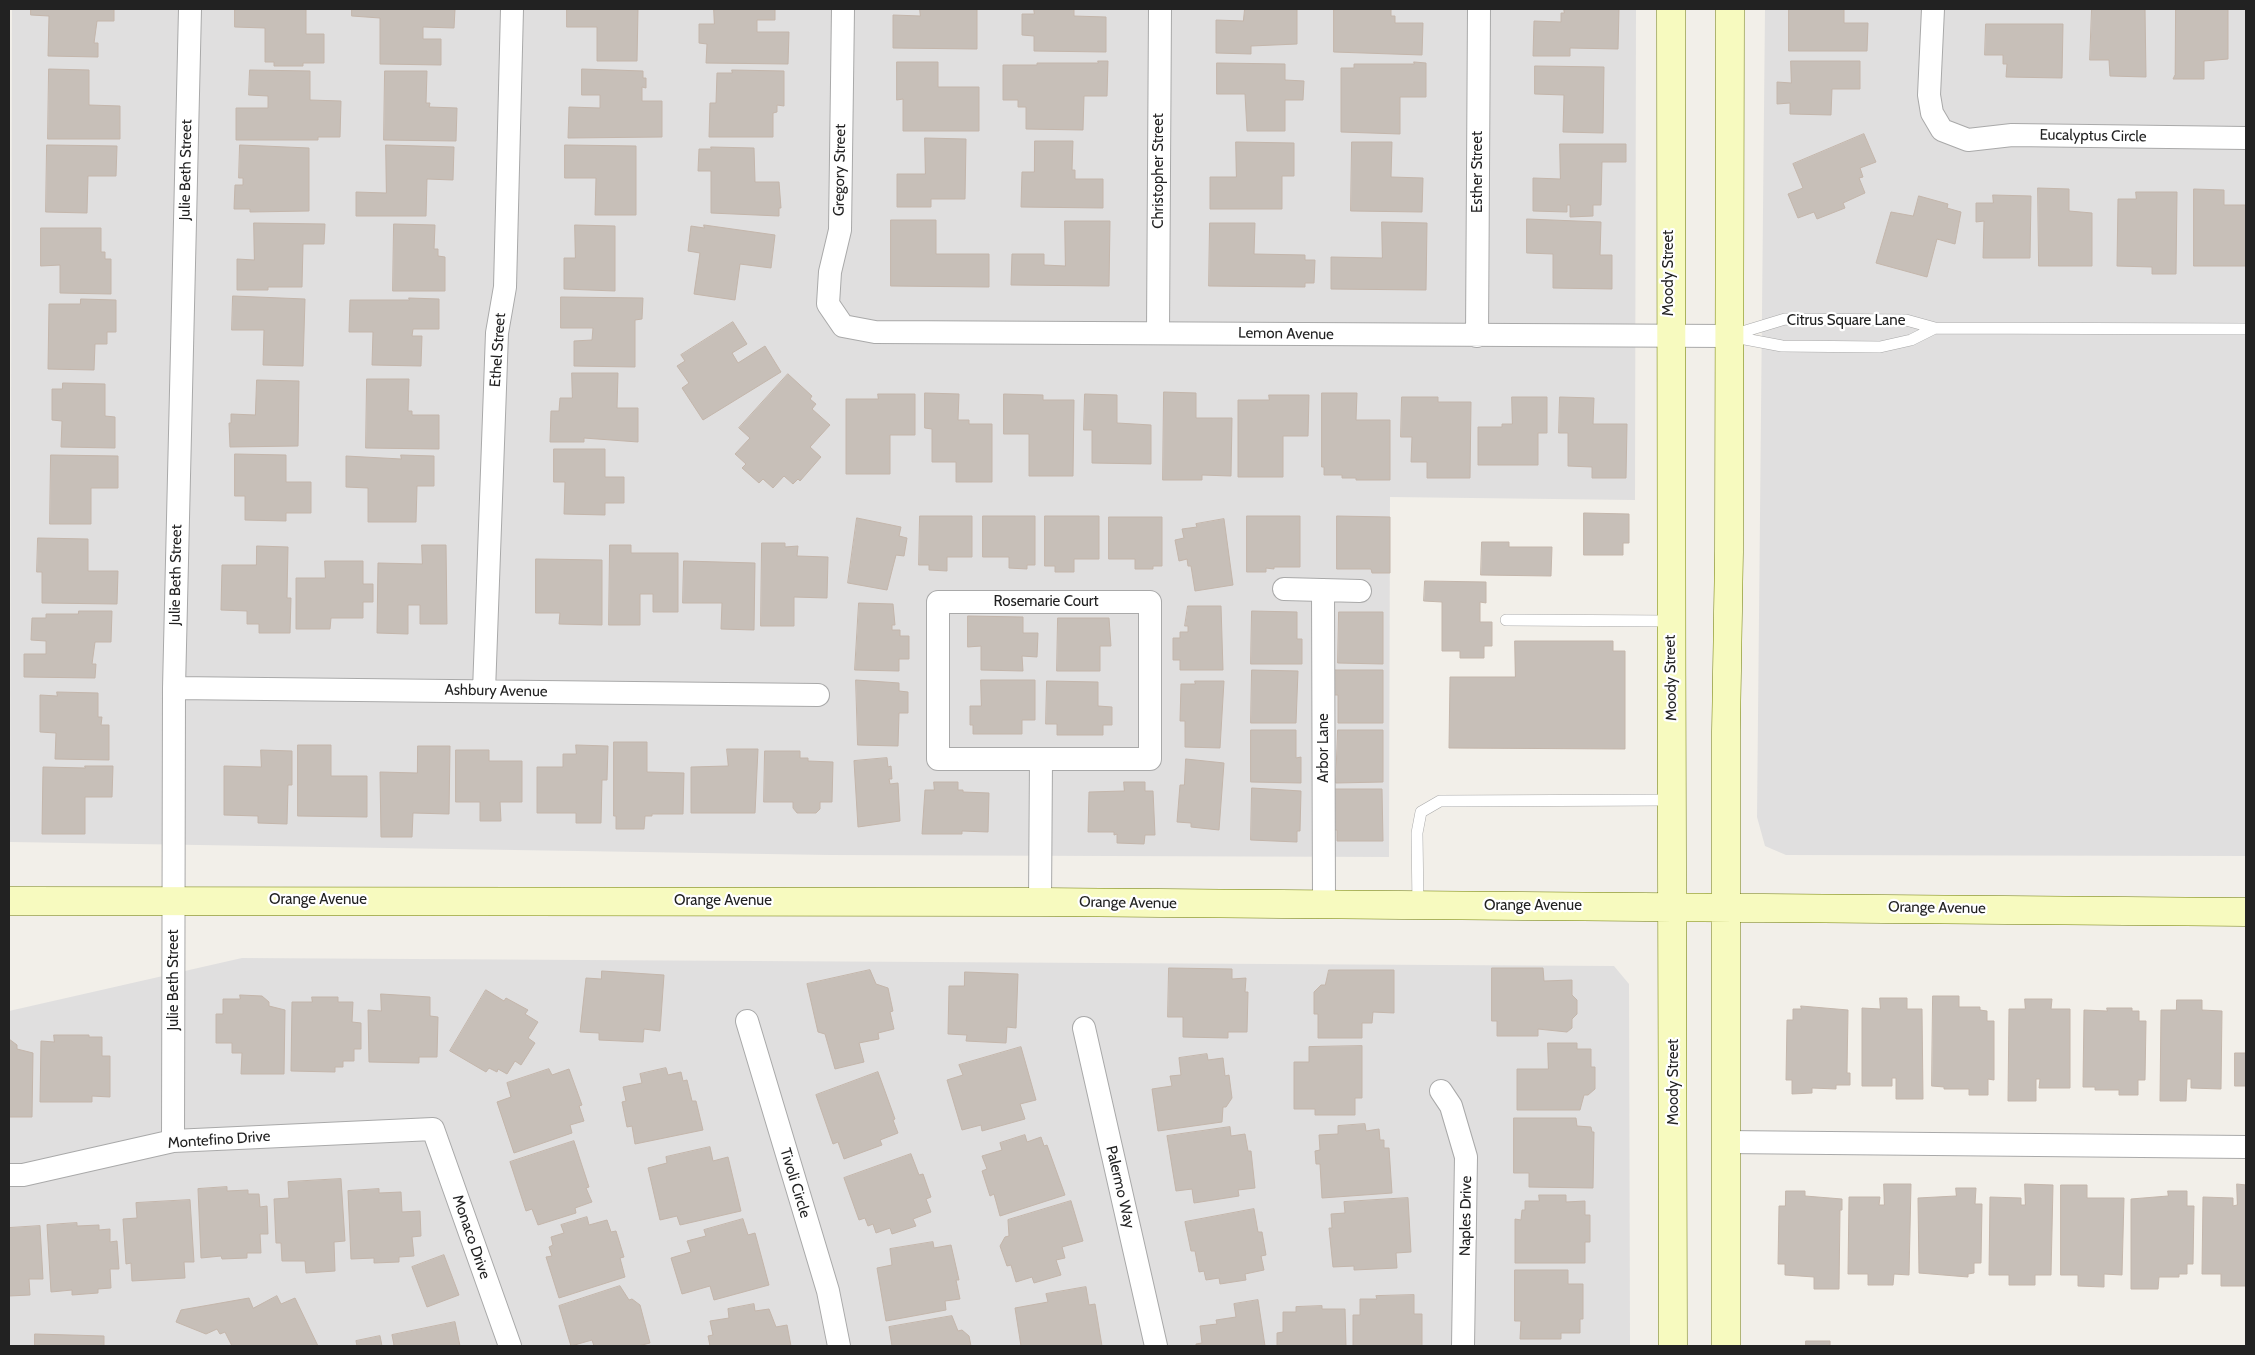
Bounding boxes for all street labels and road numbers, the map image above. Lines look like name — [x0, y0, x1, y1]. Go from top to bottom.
street label: Christopher Street — [1150, 113, 1168, 229]
street label: Julie Beth Street — [176, 119, 196, 221]
street label: Gregory Street — [830, 124, 850, 216]
street label: Eucalyptus Circle — [2039, 126, 2147, 146]
street label: Esther Street — [1469, 131, 1487, 213]
street label: Moody Street — [1660, 230, 1678, 316]
street label: Ethel Street — [486, 312, 510, 388]
street label: Citrus Square Lane — [1787, 312, 1905, 330]
street label: Lemon Avenue — [1238, 324, 1334, 344]
street label: Julie Beth Street — [166, 524, 186, 626]
street label: Rosemarie Court — [993, 593, 1099, 611]
street label: Moody Street — [1661, 635, 1681, 721]
street label: Ashbury Avenue — [444, 681, 548, 701]
street label: Arbor Lane — [1315, 713, 1333, 783]
street label: Orange Avenue — [269, 891, 367, 909]
street label: Orange Avenue — [674, 892, 772, 910]
street label: Orange Avenue — [1079, 893, 1177, 913]
street label: Orange Avenue — [1484, 897, 1582, 915]
street label: Orange Avenue — [1888, 898, 1986, 918]
street label: Julie Beth Street — [165, 929, 183, 1031]
street label: Moody Street — [1665, 1039, 1683, 1125]
street label: Montefino Drive — [167, 1127, 271, 1153]
street label: Palermo Way — [1102, 1144, 1138, 1230]
street label: Tivoli Circle — [776, 1146, 814, 1220]
street label: Naples Drive — [1456, 1176, 1476, 1256]
street label: Monaco Drive — [448, 1193, 494, 1281]

